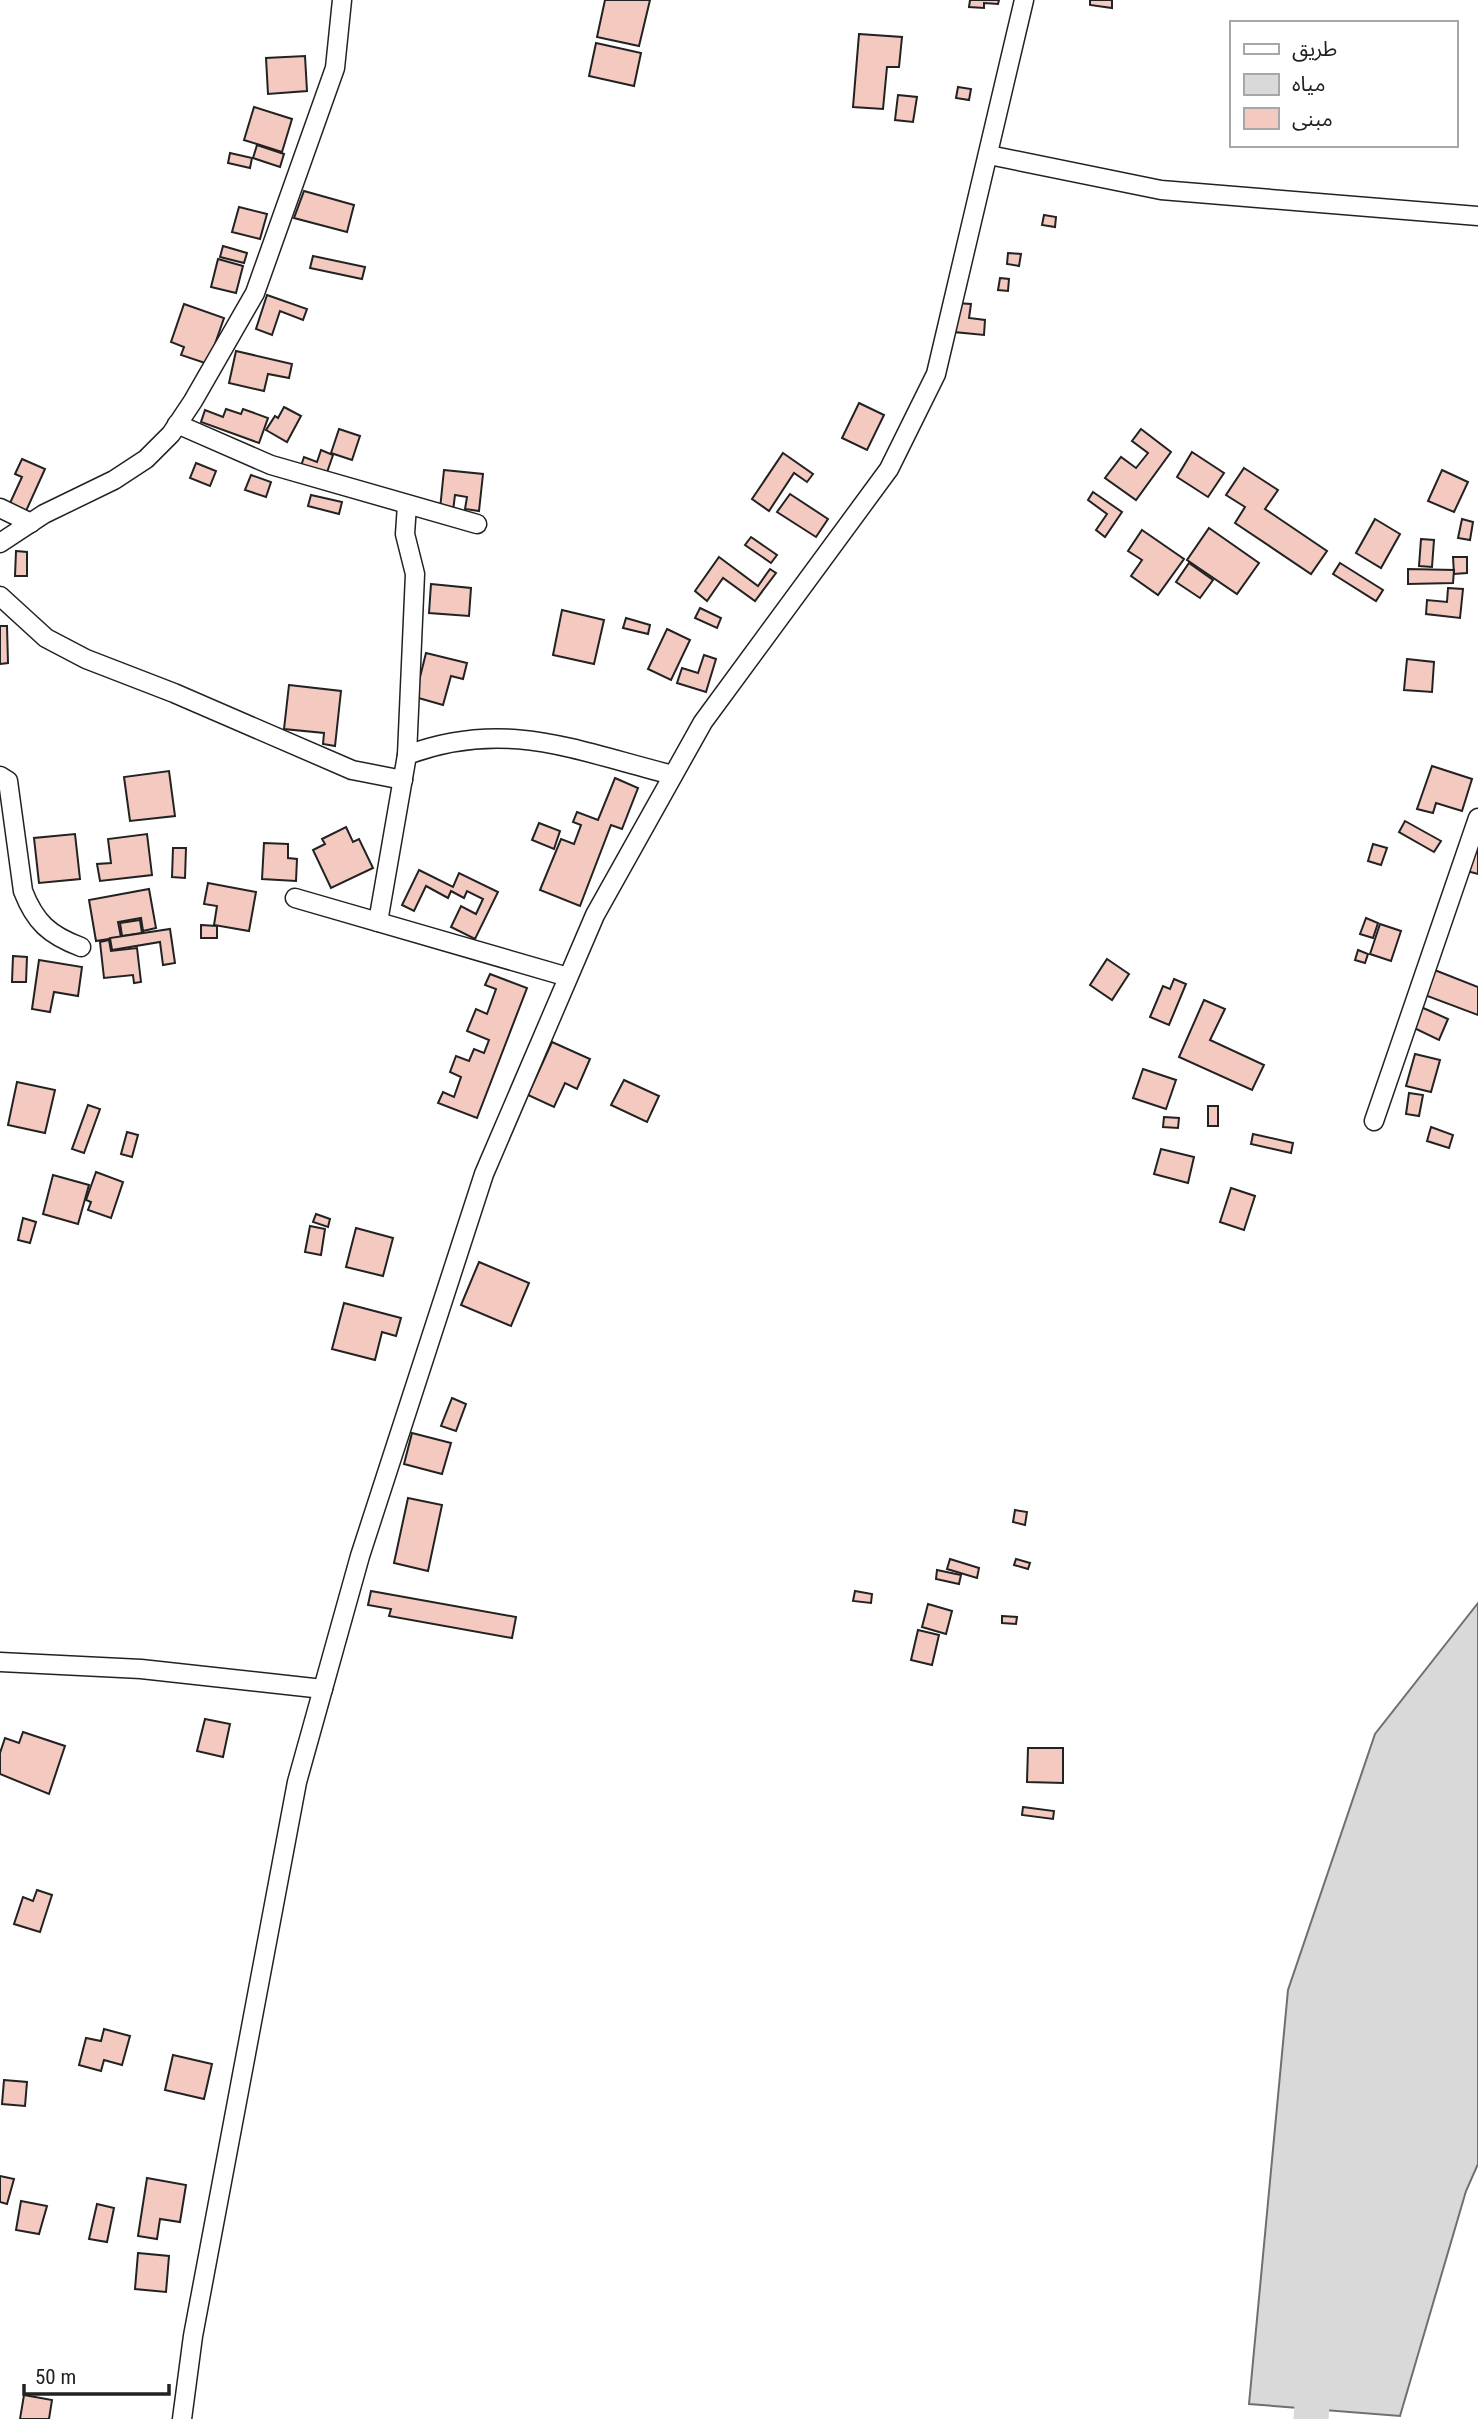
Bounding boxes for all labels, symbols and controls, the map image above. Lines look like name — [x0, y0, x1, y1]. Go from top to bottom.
legend — [1230, 21, 1457, 147]
text: طريق — [1292, 37, 1337, 62]
text: مياه — [1292, 72, 1325, 96]
text: مبنى — [1292, 107, 1333, 131]
scale bar — [24, 2352, 170, 2396]
text: 50 m — [35, 2365, 76, 2389]

